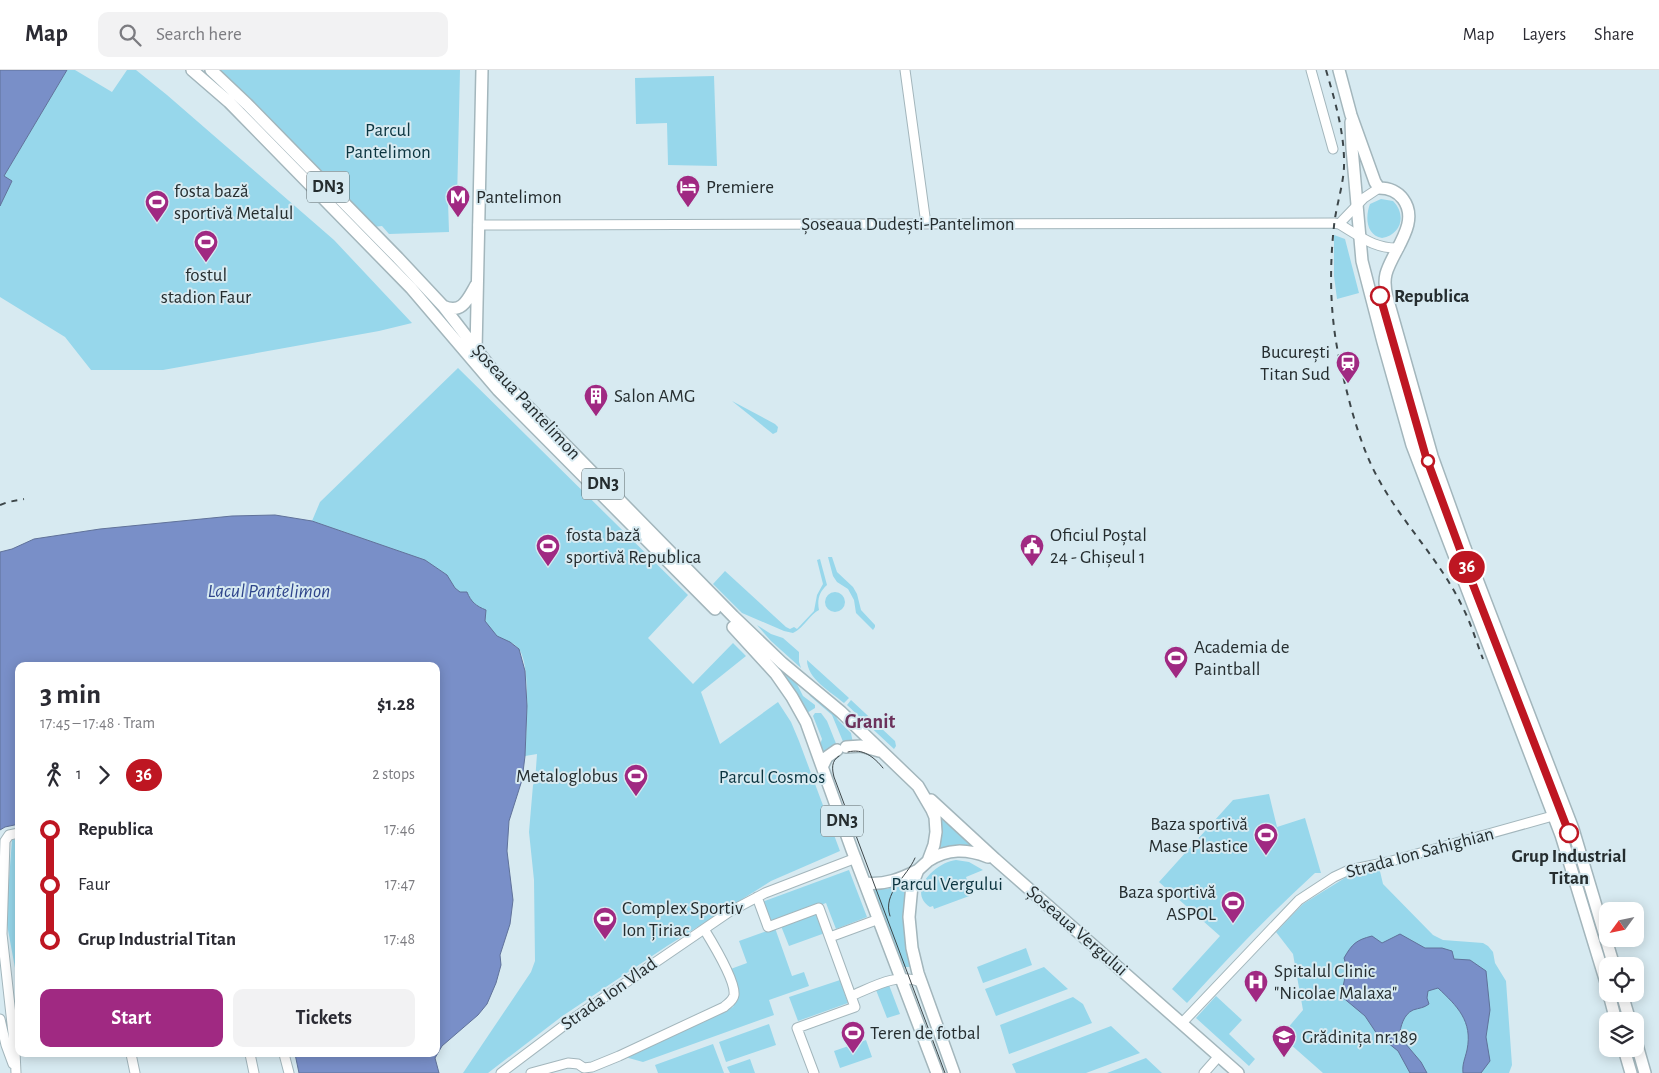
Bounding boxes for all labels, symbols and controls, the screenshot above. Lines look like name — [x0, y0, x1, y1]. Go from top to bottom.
search box — [98, 12, 448, 57]
icon: search — [116, 21, 144, 49]
text: Map — [25, 22, 68, 46]
text: Search here — [156, 25, 242, 44]
text: Map — [1463, 26, 1494, 44]
text: Layers — [1522, 26, 1566, 44]
text: Share — [1594, 26, 1634, 44]
park label: Parcul Pantelimon — [345, 121, 431, 162]
road number: DN3 — [307, 171, 349, 202]
hotel icon: Premiere — [675, 174, 701, 208]
place label: Premiere — [706, 178, 774, 197]
place label: fosta bază sportivă Metalul — [174, 182, 294, 223]
metro station icon: Pantelimon — [445, 184, 471, 218]
place label: Pantelimon — [476, 188, 562, 207]
sports icon: fosta bază sportivă Metalul — [144, 189, 170, 223]
street label: Șoseaua Dudești-Pantelimon — [801, 215, 1015, 235]
sports icon: fostul stadion Faur — [193, 229, 219, 263]
place label: fostul stadion Faur — [161, 266, 251, 307]
marker: Republica — [1370, 286, 1390, 306]
place label: Republica — [1394, 287, 1469, 306]
street label: Șoseaua Pantelimon — [467, 341, 584, 464]
place label: București Titan Sud — [1260, 343, 1330, 384]
station icon: București Titan Sud — [1335, 350, 1361, 384]
building icon: Salon AMG — [583, 383, 609, 417]
place label: Salon AMG — [614, 387, 696, 406]
unlabelled marker — [1421, 454, 1435, 468]
road number: DN3 — [582, 468, 624, 499]
place label: fosta bază sportivă Republica — [566, 526, 701, 567]
place label: Oficiul Poștal 24 - Ghișeul 1 — [1050, 526, 1147, 568]
sports icon: fosta bază sportivă Republica — [535, 533, 561, 567]
public building icon: Oficiul Poștal 24 - Ghișeul 1 — [1019, 533, 1045, 567]
line badge: 36 — [1444, 551, 1490, 583]
text: 36 — [1459, 558, 1475, 576]
water label: Lacul Pantelimon — [208, 581, 330, 601]
place label: Academia de Paintball — [1194, 638, 1289, 679]
sports icon: Academia de Paintball — [1163, 645, 1189, 679]
text: 3 min — [40, 681, 101, 709]
text: $1.28 — [377, 695, 415, 714]
district label: Granit — [845, 712, 895, 732]
text: 17:45 – 17:48 · Tram — [40, 715, 155, 731]
icon: walk — [40, 761, 68, 789]
icon: forward — [90, 761, 118, 789]
sports icon: Metaloglobus — [623, 763, 649, 797]
text: 1 — [76, 766, 82, 782]
text: 36 — [136, 766, 152, 784]
text: 2 stops — [372, 766, 415, 782]
place label: Metaloglobus — [516, 767, 618, 786]
park label: Parcul Cosmos — [719, 768, 825, 787]
road number: DN3 — [821, 806, 863, 836]
place label: Baza sportivă Mase Plastice — [1148, 815, 1248, 856]
text: Republica — [78, 820, 153, 839]
text: 17:46 — [384, 821, 415, 837]
sports icon: Baza sportivă Mase Plastice — [1253, 822, 1279, 856]
marker: Grup Industrial Titan — [1559, 823, 1579, 843]
street label: Strada Ion Sahighian — [1344, 824, 1496, 882]
place label: Grup Industrial Titan — [1511, 847, 1627, 888]
text: Faur — [78, 875, 110, 894]
park label: Parcul Vergului — [891, 875, 1003, 894]
text: 17:47 — [385, 876, 415, 892]
street label: Șoseaua Vergului — [1022, 882, 1131, 981]
place label: Baza sportivă ASPOL — [1118, 883, 1216, 924]
sports icon: Baza sportivă ASPOL — [1220, 890, 1246, 924]
place label: Complex Sportiv Ion Țiriac — [622, 899, 743, 941]
north arrow — [1599, 902, 1644, 948]
map controls — [1599, 902, 1644, 1057]
sports icon: Complex Sportiv Ion Țiriac — [592, 906, 618, 940]
text: Grup Industrial Titan — [78, 930, 236, 949]
text: 17:48 — [384, 931, 415, 947]
street label: Strada Ion Vlad — [558, 954, 660, 1034]
button: locate — [1599, 957, 1644, 1002]
place label: Spitalul Clinic "Nicolae Malaxa" — [1274, 962, 1397, 1003]
hospital icon: Spitalul Clinic "Nicolae Malaxa" — [1243, 969, 1269, 1003]
button: Start — [40, 989, 223, 1047]
button: Tickets — [233, 989, 415, 1047]
button: layers — [1599, 1012, 1644, 1057]
sports icon: Teren de fotbal — [840, 1020, 866, 1054]
place label: Teren de fotbal — [870, 1024, 980, 1043]
school or university icon: Grădinița nr.189 — [1271, 1024, 1297, 1058]
place label: Grădinița nr.189 — [1302, 1028, 1418, 1048]

